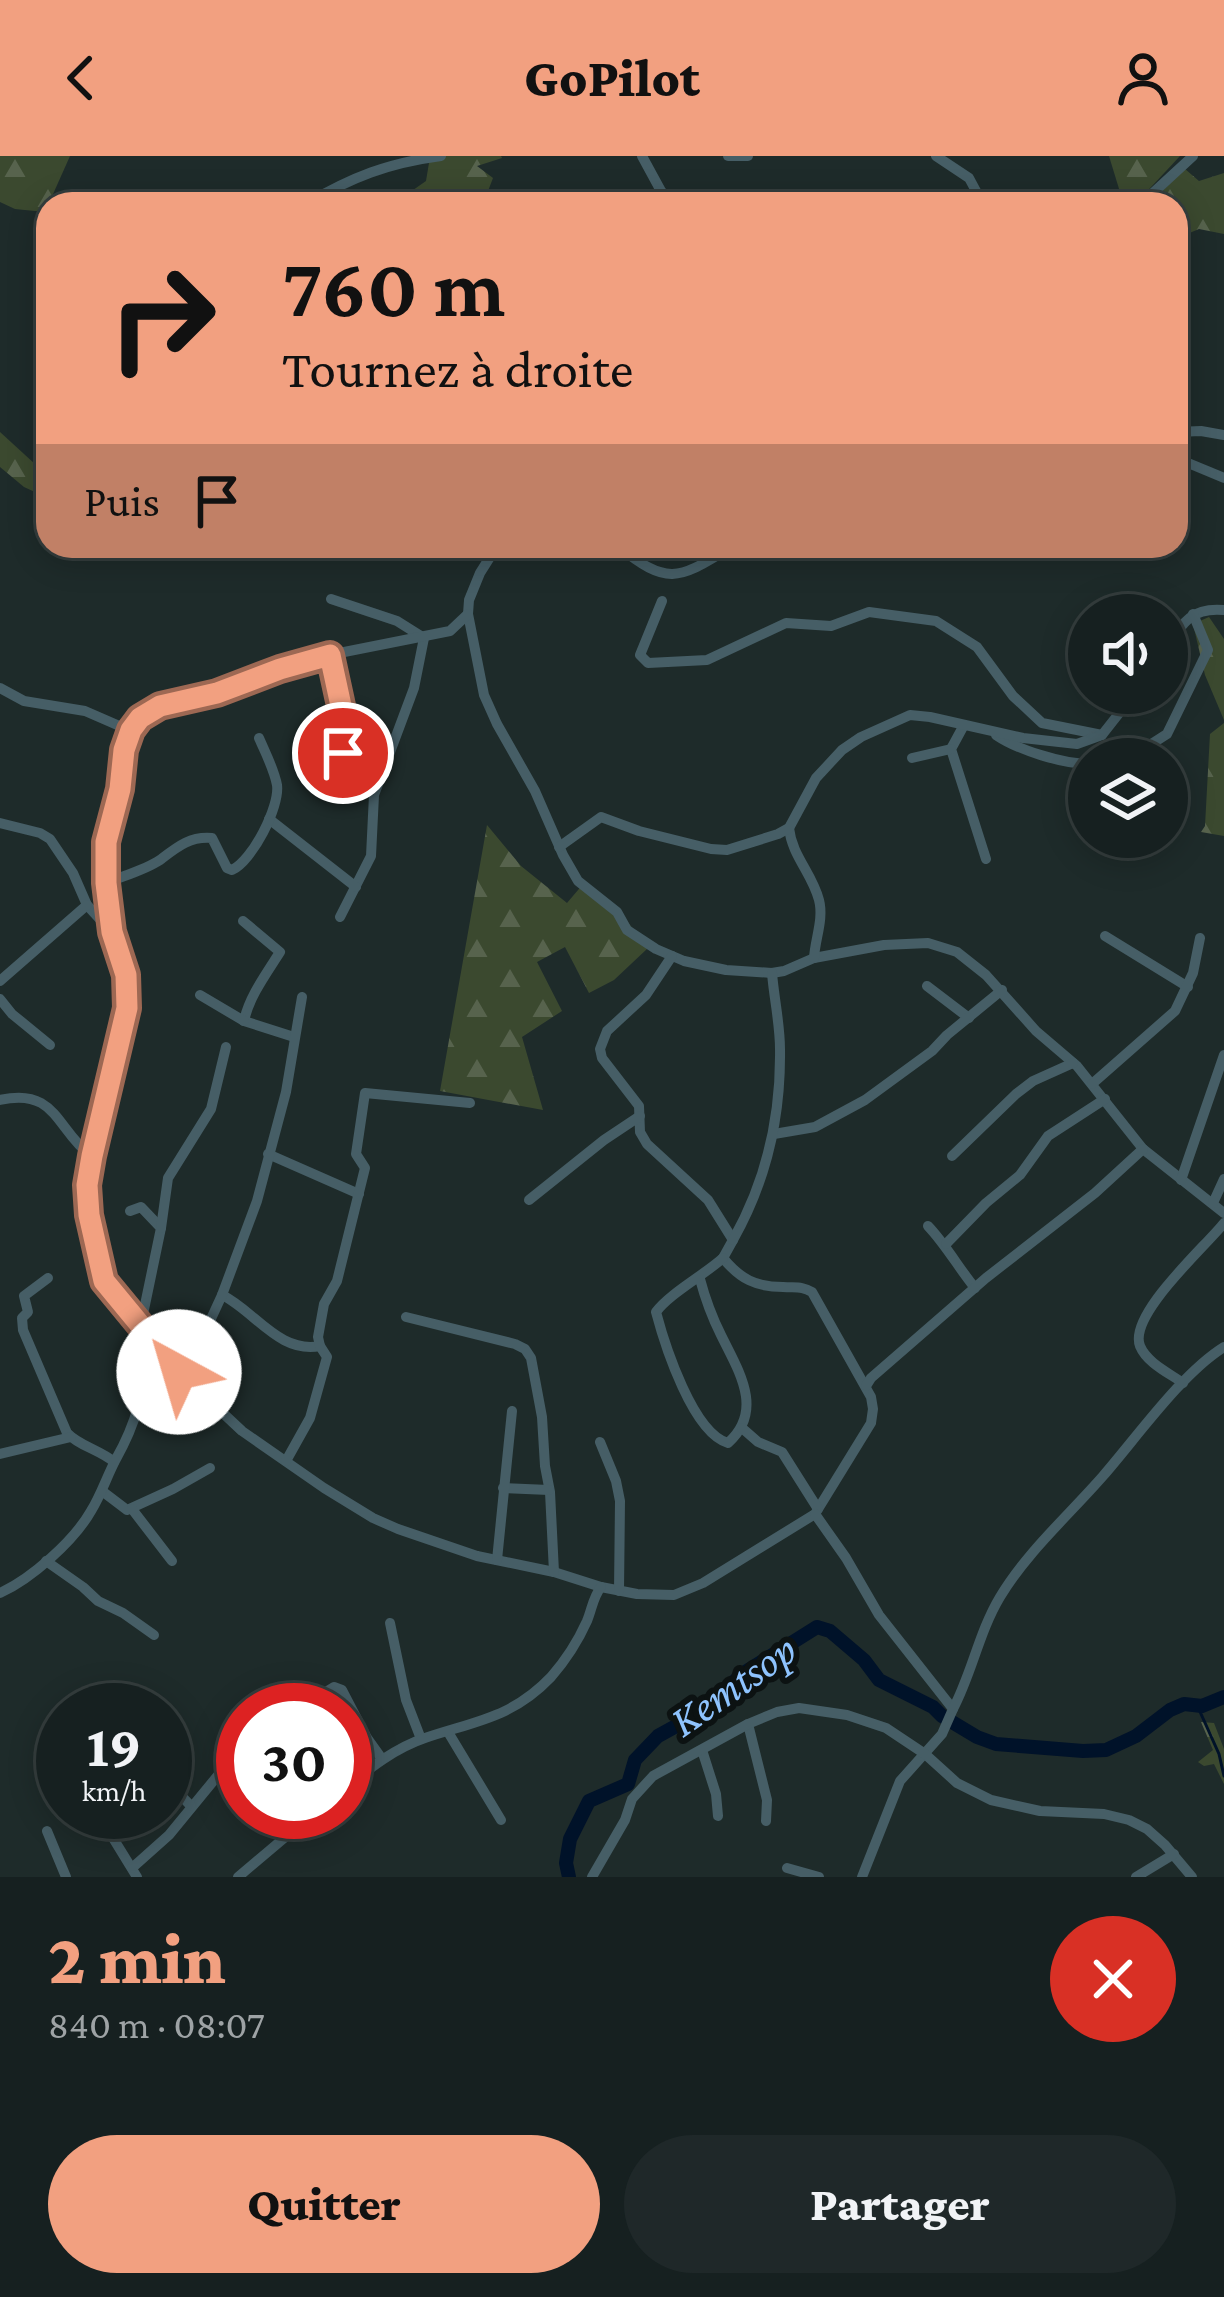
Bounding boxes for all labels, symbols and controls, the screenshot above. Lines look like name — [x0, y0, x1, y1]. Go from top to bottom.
icon: back — [48, 45, 114, 111]
icon: person — [1110, 45, 1176, 111]
text: GoPilot — [524, 48, 700, 108]
icon: right — [84, 240, 240, 396]
text: 760 m — [282, 241, 505, 334]
text: Tournez à droite — [282, 339, 633, 399]
icon: arrive — [184, 468, 250, 534]
text: Puis — [84, 476, 160, 526]
map controls — [1068, 594, 1188, 858]
button: sound — [1068, 594, 1188, 714]
pin — [292, 702, 394, 804]
icon: arrive — [310, 720, 376, 786]
button: layers — [1068, 738, 1188, 858]
position arrow — [116, 1309, 242, 1435]
water label: Kemtsop — [660, 1624, 806, 1746]
speed limit sign: 30 — [216, 1683, 372, 1839]
text: 19 — [86, 1712, 142, 1779]
text: km/h — [82, 1774, 146, 1807]
button: close — [1050, 1916, 1176, 2042]
text: 2 min — [48, 1918, 226, 1998]
text: 840 m · 08:07 — [48, 2003, 265, 2046]
button: Quitter — [48, 2135, 600, 2273]
button: Partager — [624, 2135, 1176, 2273]

